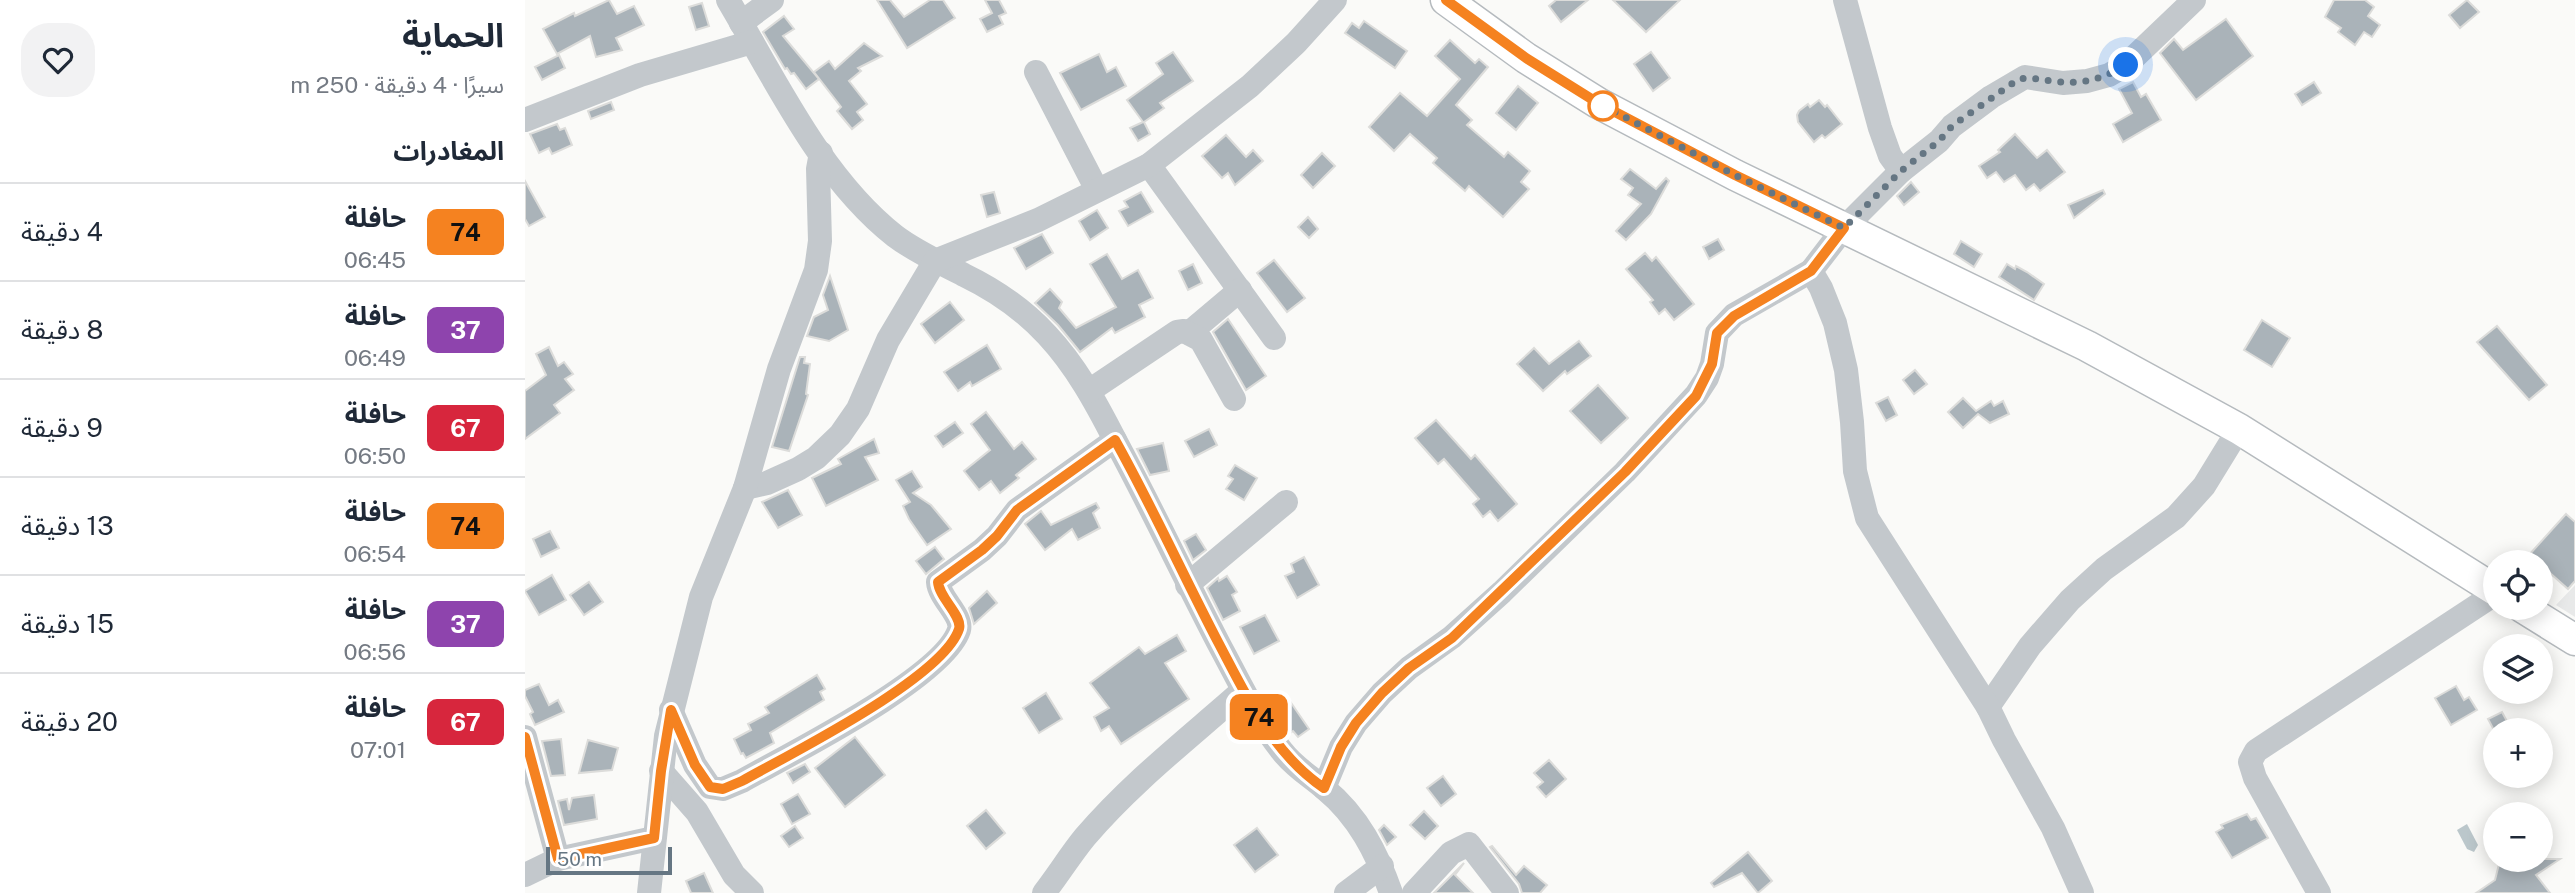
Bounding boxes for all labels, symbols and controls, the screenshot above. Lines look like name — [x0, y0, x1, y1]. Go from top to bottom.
text: الحماية — [402, 16, 504, 54]
button: heart — [21, 23, 95, 97]
your location — [2108, 47, 2143, 82]
text: سيرًا · 4 دقيقة · 250 m — [290, 71, 504, 98]
unlabelled marker — [1588, 91, 1618, 121]
text: المغادرات — [393, 135, 504, 166]
text: حافلة — [345, 202, 406, 233]
text: 4 دقيقة — [21, 216, 103, 247]
text: 74 — [450, 218, 481, 246]
text: 06:45 — [344, 246, 406, 273]
text: حافلة — [345, 300, 406, 331]
text: 8 دقيقة — [21, 314, 103, 345]
text: 37 — [450, 316, 481, 344]
text: 06:49 — [344, 344, 406, 371]
text: حافلة — [345, 398, 406, 429]
text: 9 دقيقة — [21, 412, 103, 443]
text: 67 — [450, 414, 481, 442]
text: 06:50 — [344, 442, 406, 469]
text: حافلة — [345, 496, 406, 527]
text: 13 دقيقة — [21, 510, 114, 541]
text: 74 — [450, 512, 481, 540]
text: 06:54 — [343, 540, 406, 567]
map controls — [2483, 550, 2553, 872]
button: locate — [2483, 550, 2553, 620]
text: حافلة — [345, 594, 406, 625]
text: 15 دقيقة — [21, 608, 114, 639]
text: 37 — [450, 610, 481, 638]
button: layers — [2483, 634, 2553, 704]
text: 06:56 — [344, 638, 406, 665]
text: حافلة — [345, 692, 406, 723]
line badge: 74 — [1227, 694, 1291, 740]
text: 74 — [1244, 703, 1274, 731]
text: 20 دقيقة — [21, 706, 118, 737]
text: 67 — [450, 708, 481, 736]
button: + — [2483, 718, 2553, 788]
text: 07:01 — [350, 736, 406, 763]
button: − — [2483, 802, 2553, 872]
scale bar — [546, 844, 672, 876]
text: 50 m — [557, 848, 602, 870]

